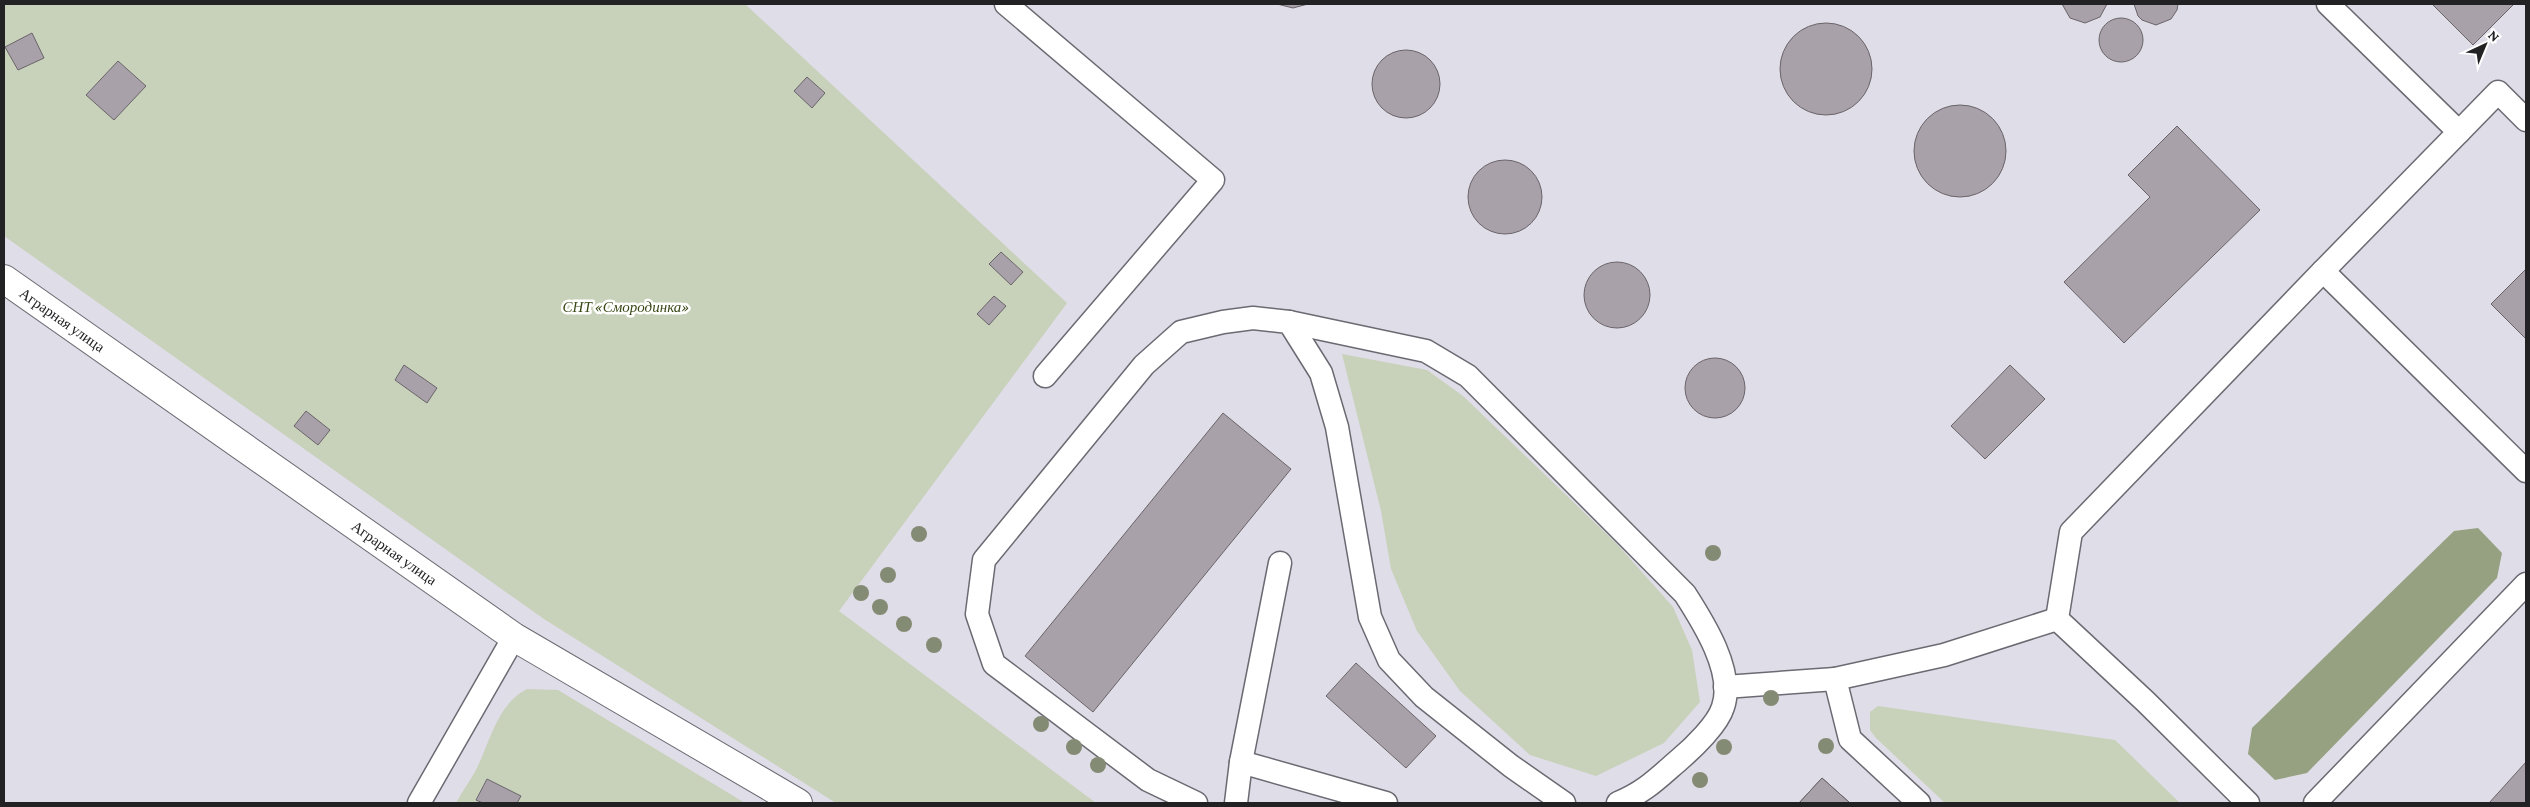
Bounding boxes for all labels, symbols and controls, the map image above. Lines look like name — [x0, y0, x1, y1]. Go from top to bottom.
north arrow — [2460, 20, 2510, 70]
text: N — [2485, 27, 2503, 45]
street label: Аграрная улица — [16, 285, 108, 355]
park label: СНТ «Смородинка» — [563, 299, 689, 315]
street label: Аграрная улица — [348, 518, 440, 588]

